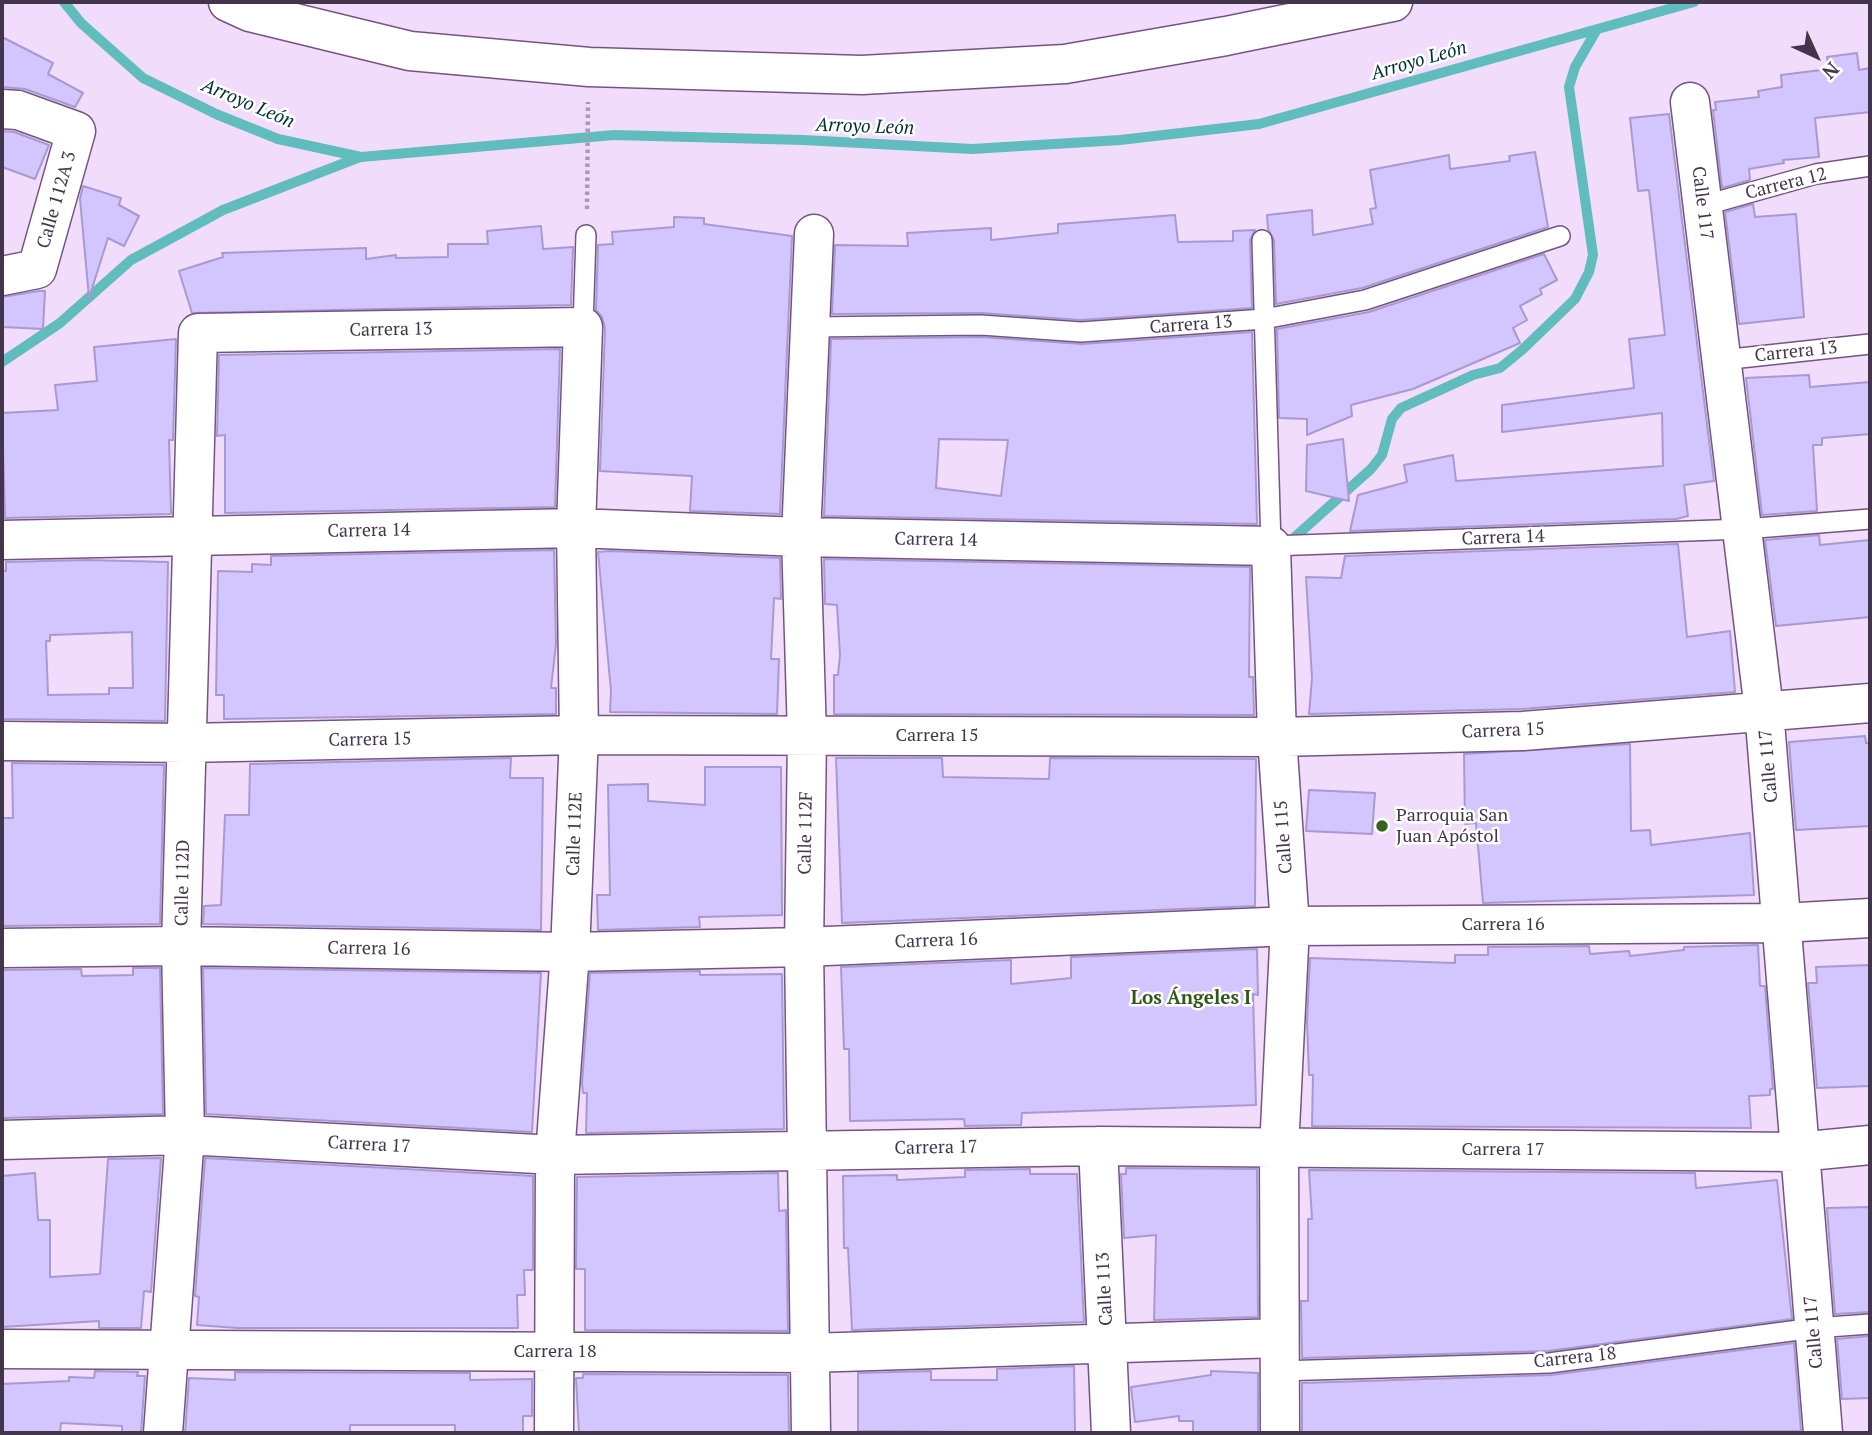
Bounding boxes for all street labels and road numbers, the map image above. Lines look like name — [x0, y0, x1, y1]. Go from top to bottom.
street label: Calle 112A 3 — [33, 149, 81, 251]
street label: Carrera 12 — [1743, 163, 1829, 205]
street label: Calle 117 — [1687, 165, 1717, 241]
street label: Carrera 13 — [1149, 311, 1233, 339]
street label: Carrera 13 — [349, 318, 433, 342]
street label: Carrera 13 — [1754, 337, 1838, 367]
street label: Carrera 14 — [327, 519, 411, 543]
street label: Carrera 14 — [1461, 526, 1545, 550]
street label: Carrera 14 — [894, 528, 978, 552]
street label: Carrera 15 — [1461, 719, 1545, 743]
street label: Carrera 15 — [895, 725, 979, 747]
street label: Carrera 15 — [328, 728, 412, 752]
street label: Calle 117 — [1755, 728, 1783, 804]
street label: Calle 112F — [794, 791, 818, 875]
street label: Calle 112E — [563, 792, 587, 876]
street label: Calle 115 — [1271, 799, 1297, 875]
street label: Calle 112D — [171, 840, 195, 926]
street label: Carrera 16 — [1461, 914, 1545, 936]
street label: Carrera 16 — [894, 929, 978, 953]
street label: Carrera 16 — [327, 937, 411, 961]
street label: Carrera 17 — [327, 1132, 411, 1158]
street label: Carrera 17 — [894, 1136, 978, 1160]
street label: Carrera 17 — [1461, 1139, 1545, 1161]
street label: Calle 113 — [1092, 1252, 1118, 1326]
street label: Calle 117 — [1800, 1294, 1828, 1370]
street label: Carrera 18 — [513, 1341, 597, 1363]
street label: Carrera 18 — [1533, 1343, 1617, 1373]

